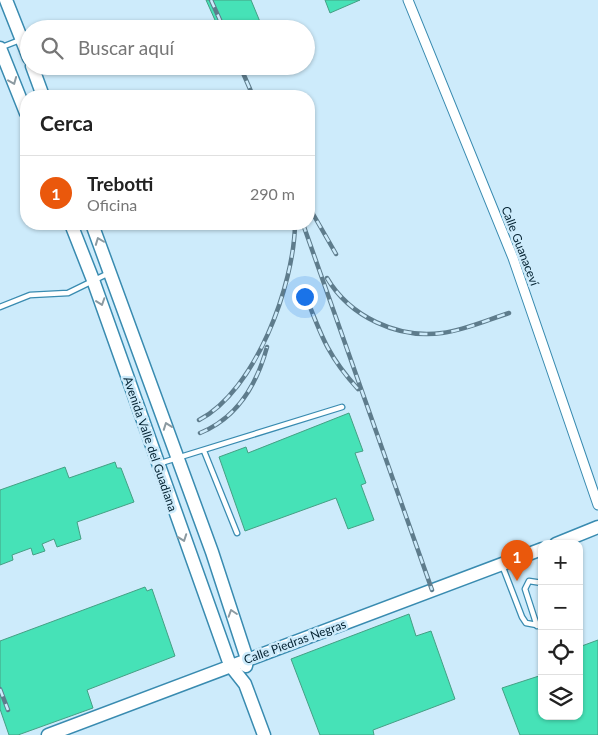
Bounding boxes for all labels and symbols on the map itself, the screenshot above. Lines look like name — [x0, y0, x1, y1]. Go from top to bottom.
one-way arrow — [7, 76, 17, 85]
street label: Calle Guanaceví — [498, 204, 543, 289]
one-way arrow — [95, 237, 105, 246]
your location — [292, 284, 318, 310]
one-way arrow — [95, 297, 105, 306]
street label: Avenida Valle del Guadiana — [120, 374, 181, 513]
one-way arrow — [163, 423, 173, 431]
one-way arrow — [177, 533, 188, 542]
pin: 1 — [501, 540, 533, 581]
one-way arrow — [227, 609, 237, 618]
street label: Calle Piedras Negras — [242, 616, 348, 667]

